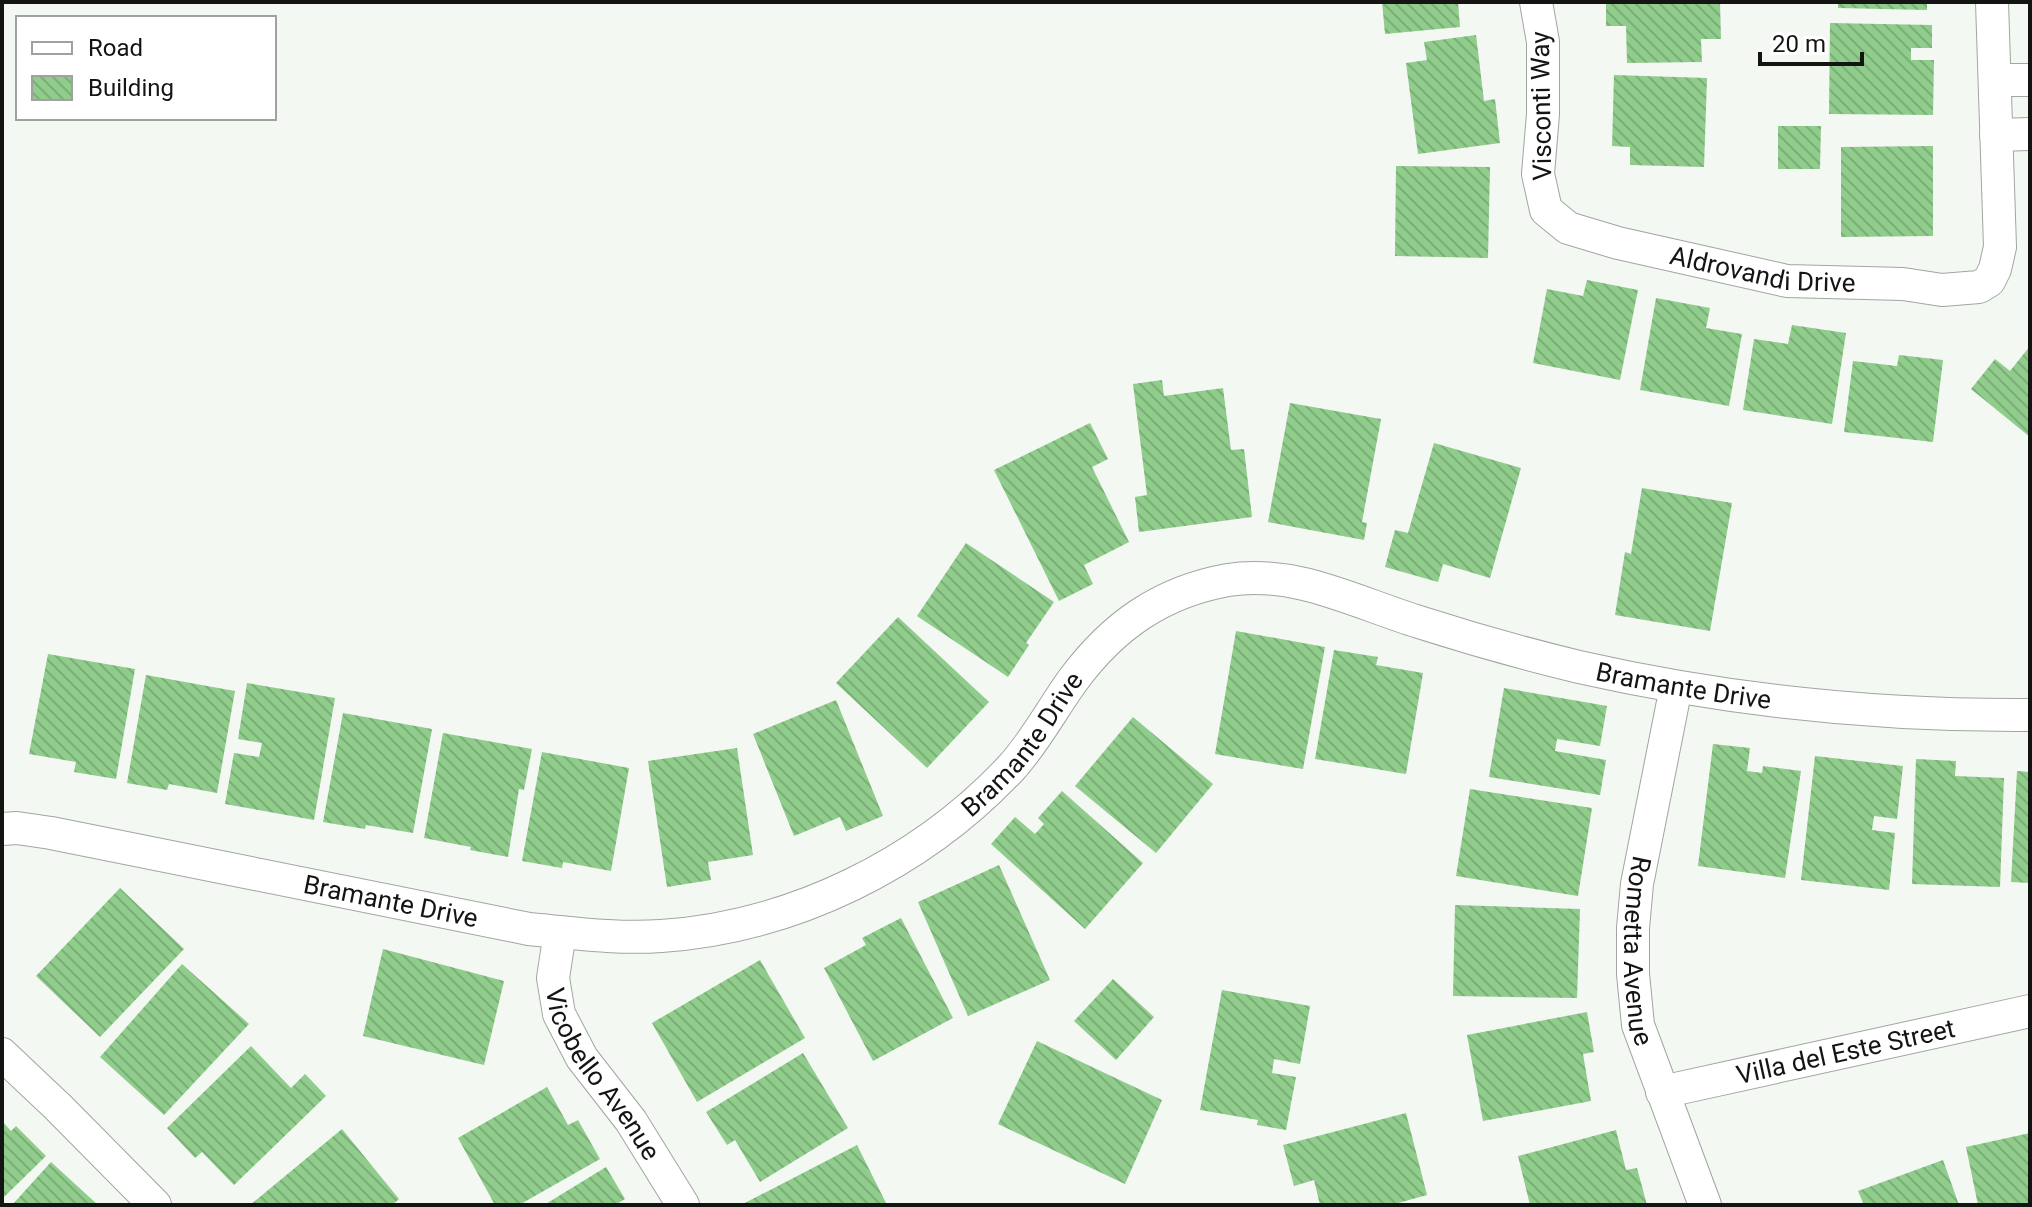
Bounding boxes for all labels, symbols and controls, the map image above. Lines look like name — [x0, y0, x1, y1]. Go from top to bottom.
legend — [16, 16, 276, 120]
scale bar — [1760, 16, 1862, 66]
text: 20 m — [1772, 30, 1826, 58]
street label: Visconti Way — [1525, 31, 1557, 181]
text: Road — [88, 34, 143, 62]
text: Building — [88, 74, 174, 102]
street label: Aldrovandi Drive — [1667, 240, 1856, 298]
street label: Bramante Drive — [1593, 656, 1773, 715]
street label: Bramante Drive — [955, 666, 1089, 823]
street label: Rometta Avenue — [1618, 854, 1659, 1050]
street label: Bramante Drive — [301, 869, 481, 933]
street label: Vicobello Avenue — [540, 985, 666, 1165]
street label: Villa del Este Street — [1733, 1013, 1958, 1090]

